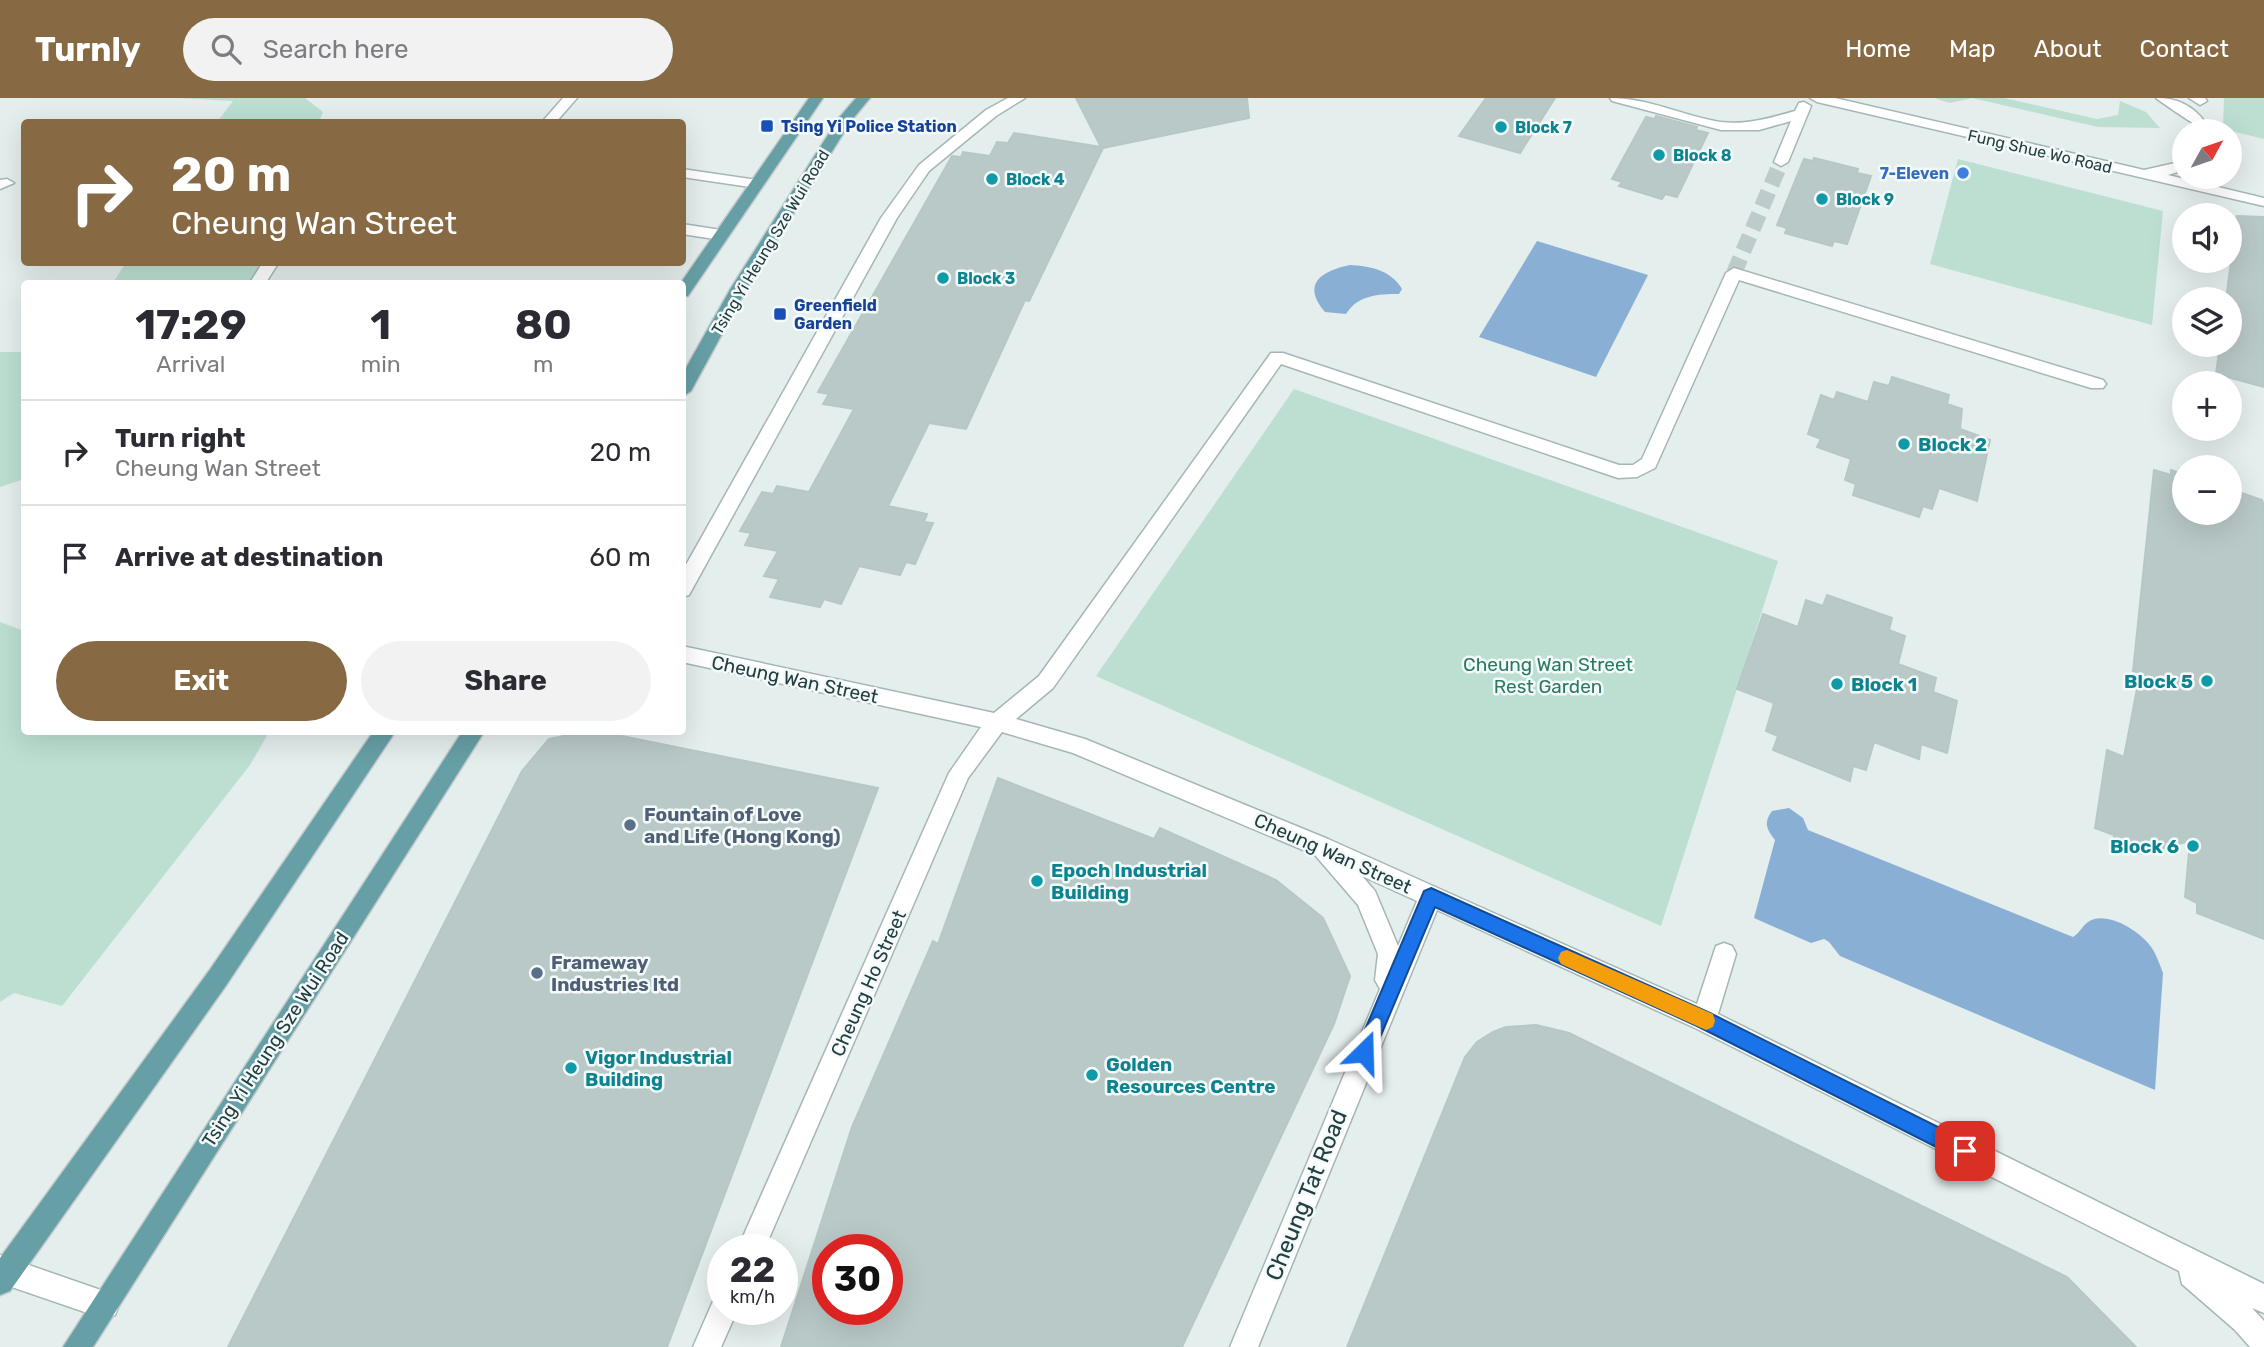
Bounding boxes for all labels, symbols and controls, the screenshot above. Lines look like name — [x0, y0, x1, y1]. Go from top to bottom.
search box — [183, 18, 673, 81]
text: Turnly — [35, 30, 141, 69]
icon: search — [207, 30, 245, 68]
text: Search here — [263, 34, 409, 65]
text: Home — [1845, 35, 1911, 63]
text: Map — [1949, 35, 1996, 63]
text: About — [2034, 35, 2102, 63]
text: Contact — [2140, 35, 2229, 63]
place label: Tsing Yi Police Station — [781, 117, 957, 136]
marker: Tsing Yi Police Station — [759, 118, 775, 134]
place label: Block 7 — [1515, 118, 1572, 137]
marker: Block 7 — [1493, 119, 1509, 135]
north arrow — [2172, 119, 2242, 189]
map controls — [2172, 119, 2242, 525]
street label: Fung Shue Wo Road — [1966, 126, 2114, 177]
text: 20 m — [171, 145, 292, 203]
street label: Tsing Yi Heung Sze Wui Road — [708, 146, 833, 338]
place label: Block 8 — [1673, 146, 1732, 165]
icon: right — [56, 147, 147, 238]
marker: Block 8 — [1651, 147, 1667, 163]
place label: 7-Eleven — [1880, 164, 1949, 183]
marker: 7-Eleven — [1955, 165, 1971, 181]
place label: Block 4 — [1006, 170, 1065, 189]
marker: Block 4 — [984, 171, 1000, 187]
place label: Block 9 — [1836, 190, 1894, 209]
marker: Block 9 — [1814, 191, 1830, 207]
button: sound — [2172, 203, 2242, 273]
text: Cheung Wan Street — [171, 204, 457, 242]
place label: Block 3 — [957, 269, 1015, 288]
marker: Block 3 — [935, 270, 951, 286]
button: layers — [2172, 287, 2242, 357]
place label: Greenfield Garden — [794, 296, 877, 333]
text: 17:29 — [135, 300, 247, 350]
text: 1 — [370, 300, 391, 350]
text: 80 — [515, 300, 572, 350]
marker: Greenfield Garden — [772, 306, 788, 322]
text: Arrival — [156, 350, 225, 378]
text: min — [361, 350, 401, 378]
text: m — [533, 350, 554, 378]
button: + — [2172, 371, 2242, 441]
text: Turn right — [115, 423, 245, 454]
place label: Block 2 — [1918, 433, 1987, 456]
icon: right — [56, 434, 94, 472]
marker: Block 2 — [1896, 436, 1912, 452]
text: 20 m — [590, 437, 651, 468]
text: Cheung Wan Street — [115, 454, 321, 482]
button: − — [2172, 455, 2242, 525]
icon: arrive — [56, 539, 94, 577]
text: Arrive at destination — [115, 542, 383, 573]
text: 60 m — [589, 542, 651, 573]
button: Exit — [56, 641, 347, 721]
button: Share — [361, 641, 651, 721]
street label: Cheung Wan Street — [709, 651, 881, 709]
park label: Cheung Wan Street Rest Garden — [1463, 653, 1634, 698]
place label: Block 5 — [2124, 670, 2193, 693]
place label: Block 1 — [1851, 673, 1917, 696]
marker: Block 5 — [2199, 673, 2215, 689]
marker: Block 1 — [1829, 676, 1845, 692]
place label: Fountain of Love and Life (Hong Kong) — [644, 803, 841, 848]
street label: Cheung Wan Street — [1251, 808, 1416, 899]
marker: Fountain of Love and Life (Hong Kong) — [622, 817, 638, 833]
place label: Block 6 — [2110, 835, 2179, 858]
marker: Block 6 — [2185, 838, 2201, 854]
place label: Epoch Industrial Building — [1051, 859, 1207, 904]
marker: Epoch Industrial Building — [1029, 873, 1045, 889]
street label: Cheung Ho Street — [826, 906, 911, 1060]
street label: Tsing Yi Heung Sze Wui Road — [197, 927, 354, 1151]
place label: Frameway Industries ltd — [551, 951, 679, 996]
marker: Frameway Industries ltd — [529, 965, 545, 981]
position arrow — [1327, 1015, 1401, 1089]
place label: Vigor Industrial Building — [585, 1046, 732, 1091]
place label: Golden Resources Centre — [1106, 1053, 1276, 1098]
marker: Vigor Industrial Building — [563, 1060, 579, 1076]
marker: Golden Resources Centre — [1084, 1067, 1100, 1083]
street label: Cheung Tat Road — [1259, 1106, 1353, 1284]
pin — [1935, 1121, 1995, 1181]
icon: arrive — [1946, 1132, 1984, 1170]
speed limit sign: 30 — [812, 1234, 903, 1325]
text: 22 — [730, 1249, 775, 1291]
text: km/h — [730, 1286, 775, 1308]

